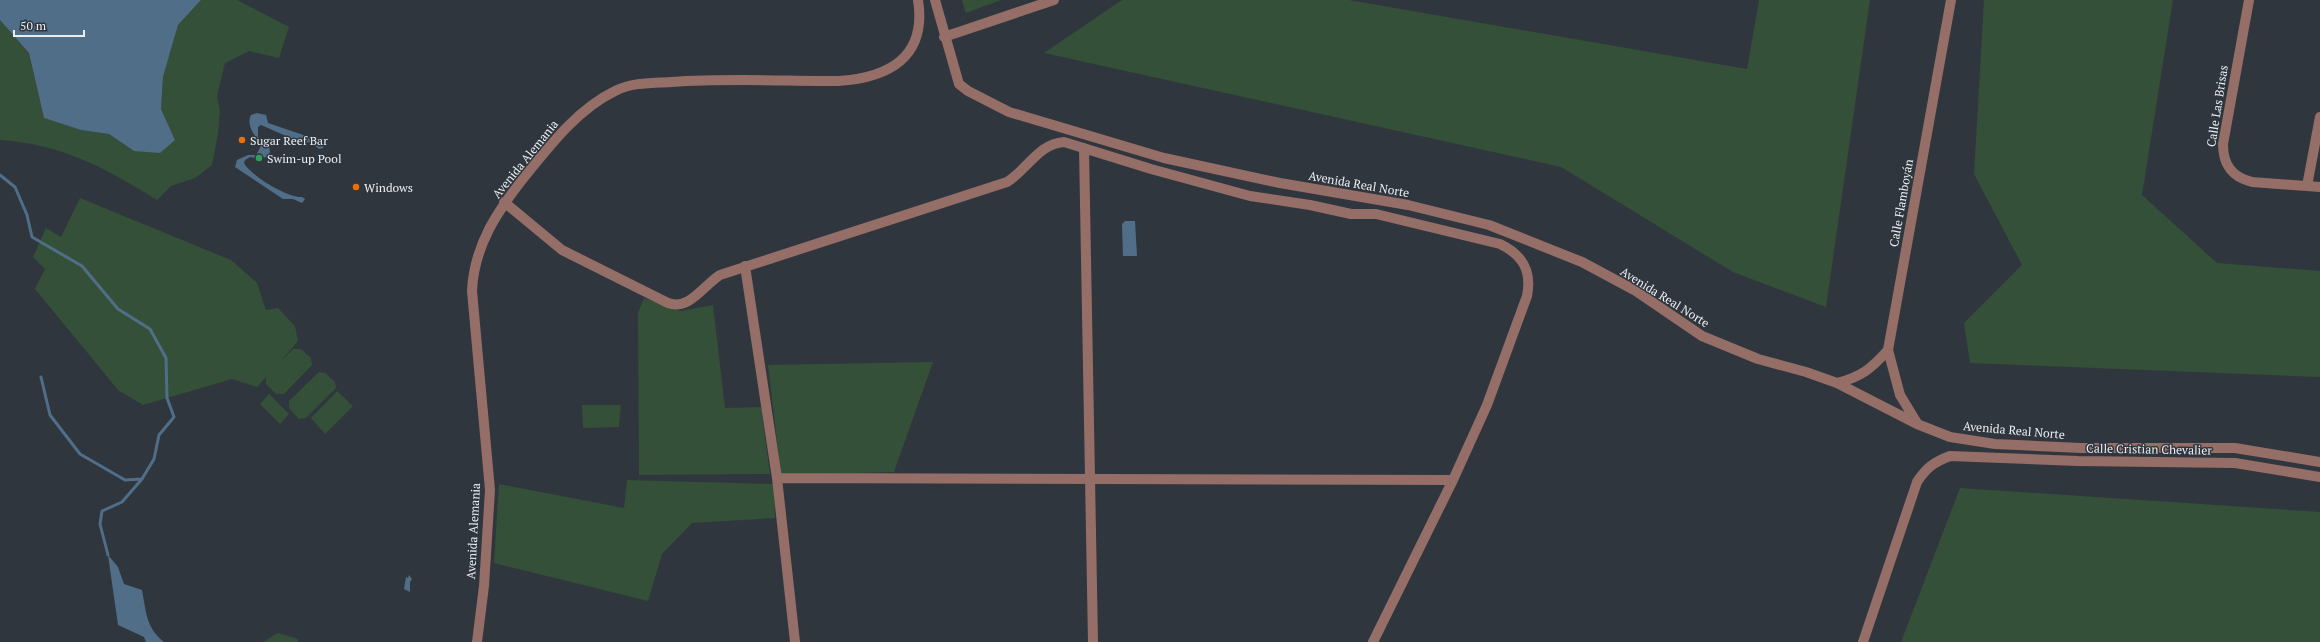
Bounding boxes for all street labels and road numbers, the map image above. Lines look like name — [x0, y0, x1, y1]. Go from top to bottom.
street label: Calle Las Brisas — [2203, 64, 2231, 148]
street label: Avenida Alemania — [489, 117, 561, 201]
street label: Calle Flamboyán — [1886, 158, 1916, 248]
street label: Avenida Real Norte — [1307, 168, 1411, 200]
street label: Avenida Real Norte — [1618, 264, 1712, 330]
street label: Avenida Real Norte — [1962, 418, 2066, 442]
street label: Calle Cristian Chevalier — [2086, 440, 2212, 458]
street label: Avenida Alemania — [463, 482, 483, 580]

